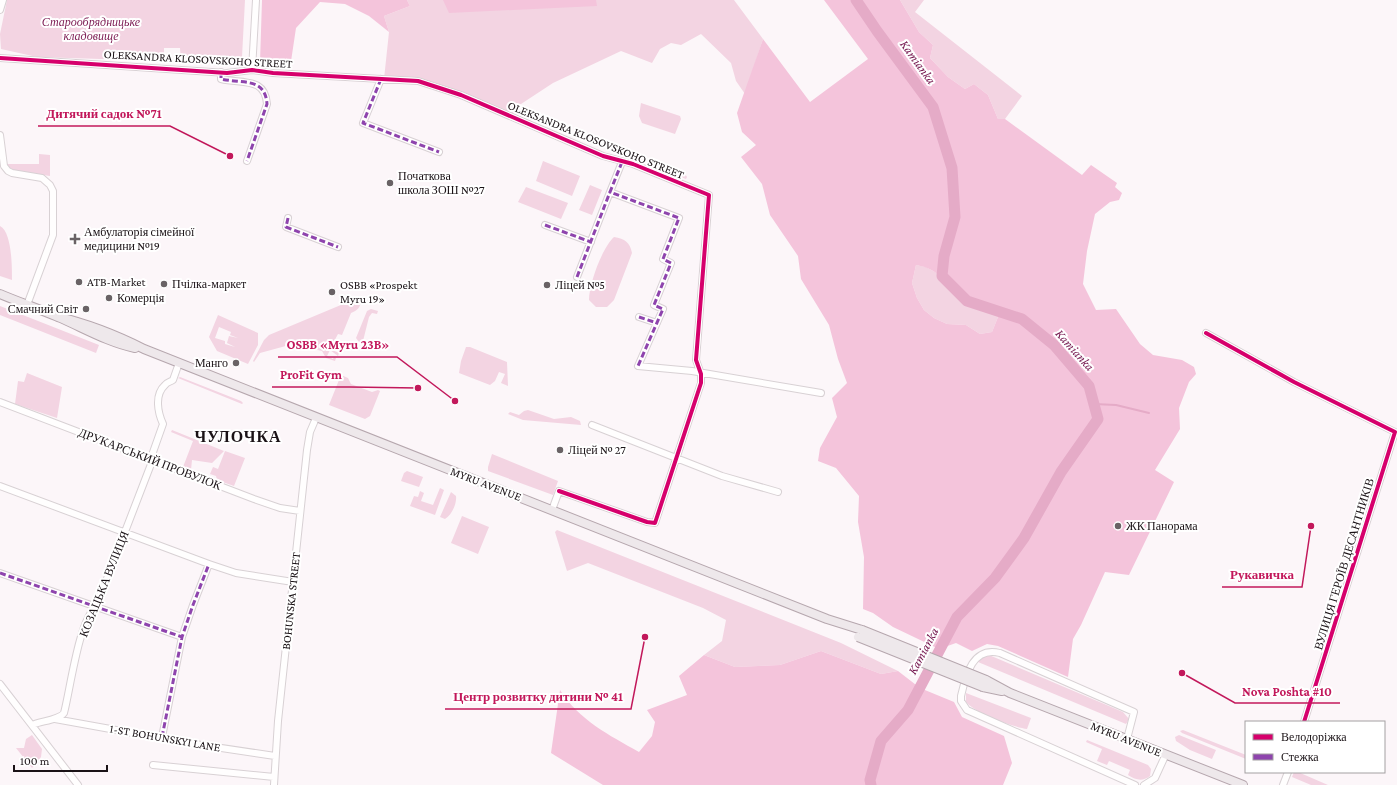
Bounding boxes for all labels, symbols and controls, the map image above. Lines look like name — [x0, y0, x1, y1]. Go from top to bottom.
park label: Старообрядницьке кладовище — [42, 15, 141, 43]
water label: Kamianka — [897, 37, 939, 87]
street label: OLEKSANDRA KLOSOVSKOHO STREET — [103, 47, 293, 71]
street label: OLEKSANDRA KLOSOVSKOHO STREET — [506, 98, 687, 182]
callout: Дитячий садок №71 — [38, 101, 170, 126]
text: Дитячий садок №71 — [46, 106, 162, 121]
place label: Початкова школа ЗОШ №27 — [398, 169, 485, 197]
marker: Початкова школа ЗОШ №27 — [385, 178, 395, 188]
place label: Амбулаторія сімейної медицини №19 — [84, 225, 195, 253]
marker: Амбулаторія сімейної медицини №19 — [69, 233, 81, 245]
place label: ATB-Market — [87, 275, 147, 289]
marker: ATB-Market — [74, 277, 84, 287]
place label: Пчілка-маркет — [172, 277, 247, 291]
place label: OSBB «Prospekt Myru 19» — [340, 278, 419, 306]
place label: Ліцей №5 — [555, 278, 605, 292]
marker: Пчілка-маркет — [159, 279, 169, 289]
marker: Ліцей №5 — [542, 280, 552, 290]
marker: OSBB «Prospekt Myru 19» — [327, 287, 337, 297]
place label: Комерція — [117, 291, 165, 305]
marker: Комерція — [104, 293, 114, 303]
place label: Смачний Світ — [8, 302, 79, 316]
marker: Смачний Світ — [81, 304, 91, 314]
water label: Kamianka — [1052, 326, 1098, 374]
callout: OSBB «Myru 23B» — [278, 332, 397, 357]
text: OSBB «Myru 23B» — [286, 337, 390, 352]
place label: Манго — [195, 356, 228, 370]
marker: Манго — [231, 358, 241, 368]
callout: ProFit Gym — [272, 362, 350, 387]
text: ProFit Gym — [280, 367, 342, 382]
street label: ДРУКАРСЬКИЙ ПРОВУЛОК — [76, 425, 224, 493]
district label: ЧУЛОЧКА — [194, 428, 282, 445]
place label: Ліцей № 27 — [568, 443, 626, 457]
marker: Ліцей № 27 — [555, 445, 565, 455]
street label: MYRU AVENUE — [448, 464, 524, 504]
street label: ВУЛИЦЯ ГЕРОЇВ ДЕСАНТНИКІВ — [1311, 476, 1377, 652]
place label: ЖК Панорама — [1126, 519, 1198, 533]
marker: ЖК Панорама — [1113, 521, 1123, 531]
street label: КОЗАЦЬКА ВУЛИЦЯ — [76, 529, 132, 639]
street label: BOHUNSKA STREET — [279, 551, 303, 650]
callout: Рукавичка — [1222, 562, 1302, 587]
text: Рукавичка — [1230, 567, 1294, 582]
water label: Kamianka — [904, 625, 942, 677]
callout: Nova Poshta #10 — [1235, 678, 1340, 703]
callout: Центр розвитку дитини № 41 — [445, 684, 631, 709]
text: Nova Poshta #10 — [1242, 684, 1332, 699]
text: Центр розвитку дитини № 41 — [453, 689, 623, 704]
street label: MYRU AVENUE — [1089, 718, 1164, 760]
street label: 1-ST BOHUNSKYI LANE — [109, 721, 222, 755]
legend — [1245, 721, 1385, 773]
text: Велодоріжка — [1281, 730, 1347, 744]
scale bar — [14, 747, 107, 773]
text: Стежка — [1281, 750, 1319, 764]
text: 100 m — [20, 754, 50, 768]

